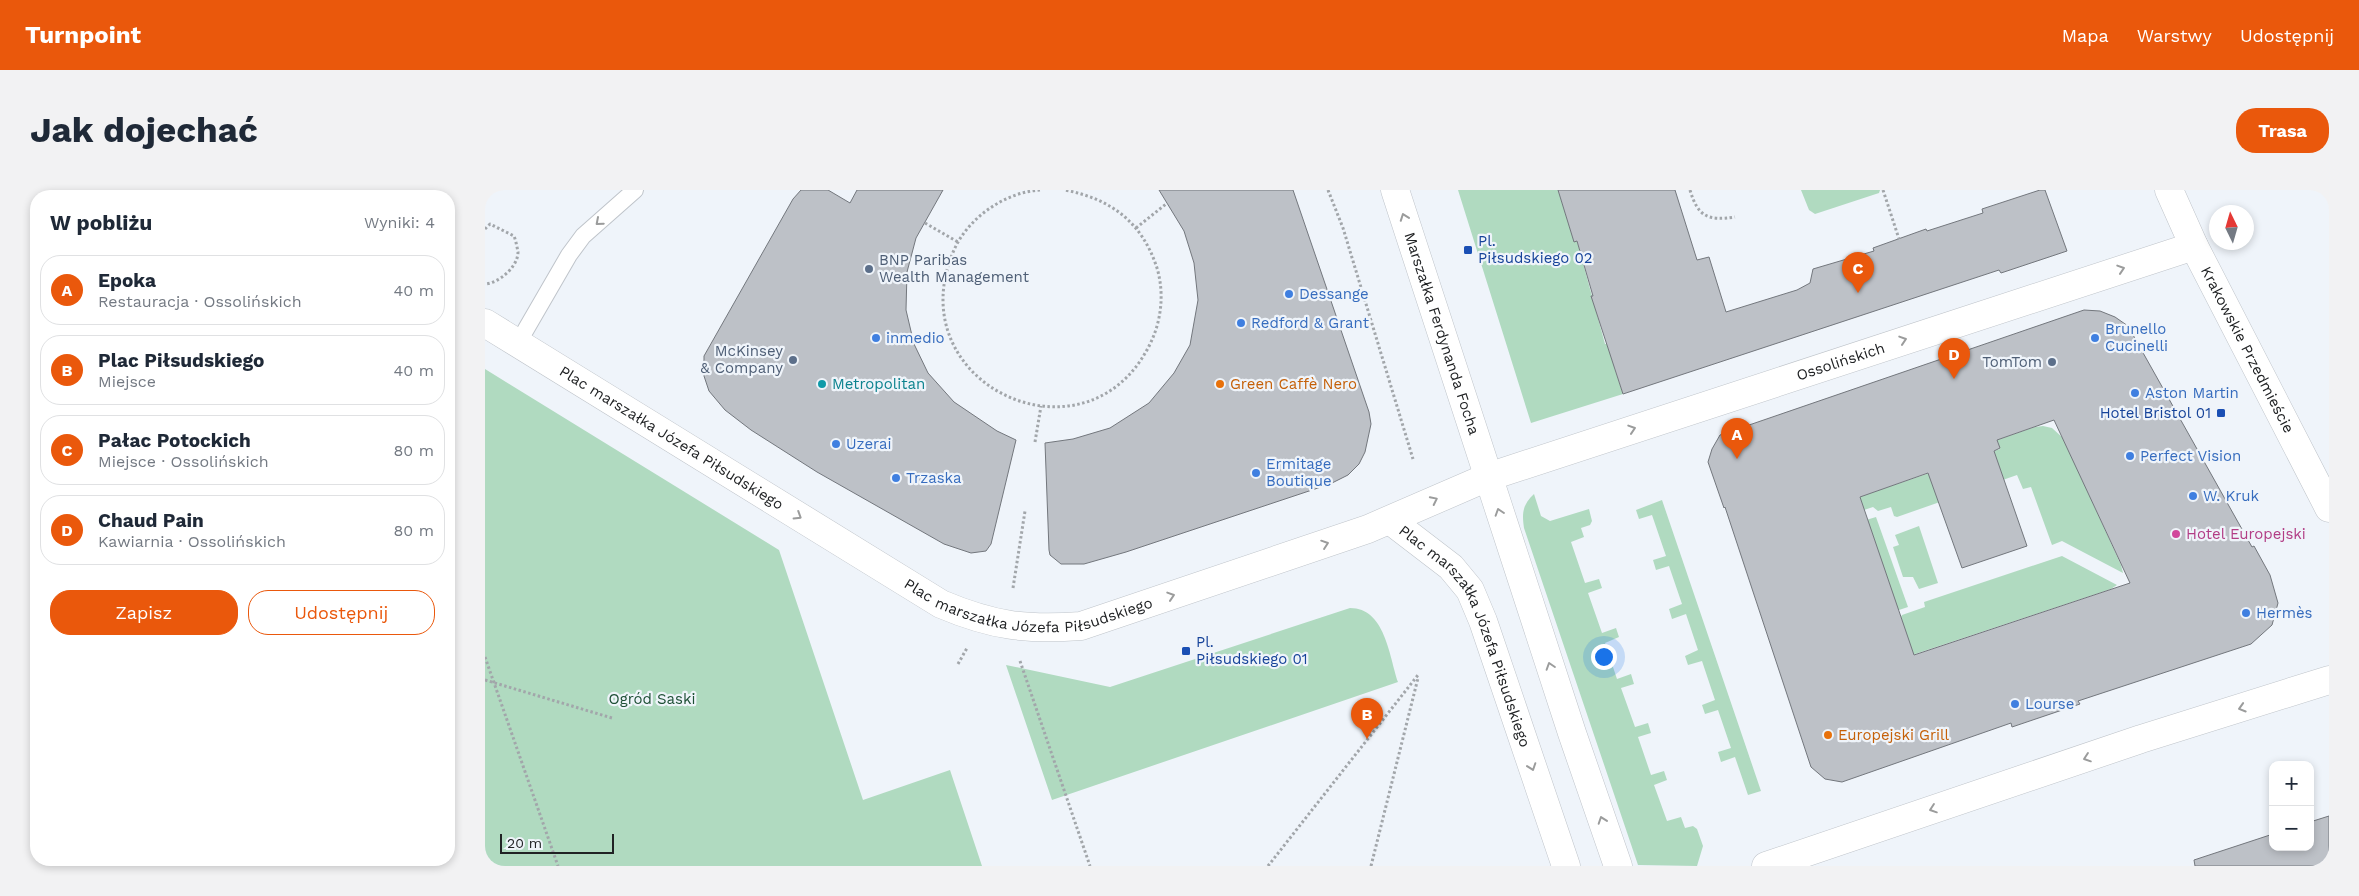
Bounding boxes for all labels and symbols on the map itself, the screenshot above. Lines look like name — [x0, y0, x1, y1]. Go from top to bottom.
north arrow — [2209, 205, 2254, 250]
one-way arrow — [1400, 213, 1410, 221]
one-way arrow — [595, 216, 604, 225]
street label: Marszałka Ferdynanda Focha — [1400, 230, 1483, 438]
place label: Pl. Piłsudskiego 02 — [1478, 232, 1593, 267]
marker: Pl. Piłsudskiego 02 — [1462, 244, 1474, 256]
place label: BNP Paribas Wealth Management — [879, 251, 1030, 286]
pin: C — [1842, 252, 1874, 293]
marker: BNP Paribas Wealth Management — [863, 263, 875, 275]
street label: Krakowskie Przedmieście — [2197, 263, 2298, 436]
one-way arrow — [2116, 265, 2125, 275]
place label: Dessange — [1299, 285, 1369, 303]
marker: Dessange — [1283, 288, 1295, 300]
place label: Redford & Grant — [1251, 314, 1370, 332]
marker: Redford & Grant — [1235, 317, 1247, 329]
place label: Brunello Cucinelli — [2105, 320, 2168, 355]
place label: inmedio — [886, 329, 945, 347]
marker: inmedio — [870, 332, 882, 344]
marker: Brunello Cucinelli — [2089, 332, 2101, 344]
one-way arrow — [1898, 336, 1907, 346]
pin: D — [1938, 338, 1970, 379]
street label: Ossolińskich — [1794, 339, 1887, 384]
place label: McKinsey & Company — [700, 342, 783, 377]
place label: TomTom — [1982, 353, 2042, 371]
marker: McKinsey & Company — [787, 354, 799, 366]
marker: TomTom — [2046, 356, 2058, 368]
street label: Plac marszałka Józefa Piłsudskiego — [556, 362, 787, 514]
place label: Metropolitan — [832, 375, 925, 393]
place label: Green Caffè Nero — [1230, 375, 1357, 393]
marker: Metropolitan — [816, 378, 828, 390]
marker: Green Caffè Nero — [1214, 378, 1226, 390]
place label: Aston Martin — [2145, 384, 2239, 402]
marker: Aston Martin — [2129, 387, 2141, 399]
place label: Hotel Bristol 01 — [2100, 404, 2211, 422]
marker: Hotel Bristol 01 — [2215, 407, 2227, 419]
pin: A — [1721, 418, 1753, 459]
one-way arrow — [1628, 425, 1636, 435]
place label: Uzerai — [846, 435, 891, 453]
marker: Uzerai — [830, 438, 842, 450]
place label: Perfect Vision — [2140, 447, 2241, 465]
marker: Perfect Vision — [2124, 450, 2136, 462]
place label: Ermitage Boutique — [1266, 455, 1332, 490]
marker: Ermitage Boutique — [1250, 467, 1262, 479]
place label: Trzaska — [906, 469, 962, 487]
marker: Trzaska — [890, 472, 902, 484]
place label: W. Kruk — [2203, 487, 2260, 505]
marker: W. Kruk — [2187, 490, 2199, 502]
one-way arrow — [1429, 496, 1438, 506]
one-way arrow — [1495, 508, 1505, 516]
one-way arrow — [792, 509, 801, 519]
street label: Plac marszałka Józefa Piłsudskiego — [1395, 521, 1534, 750]
place label: Hotel Europejski — [2186, 525, 2306, 543]
marker: Hotel Europejski — [2170, 528, 2182, 540]
one-way arrow — [1321, 539, 1329, 549]
street label: Plac marszałka Józefa Piłsudskiego — [901, 575, 1155, 636]
one-way arrow — [1167, 591, 1175, 601]
place label: Hermès — [2256, 604, 2313, 622]
marker: Hermès — [2240, 607, 2252, 619]
place label: Pl. Piłsudskiego 01 — [1196, 633, 1308, 668]
your location — [1591, 644, 1617, 670]
marker: Pl. Piłsudskiego 01 — [1180, 645, 1192, 657]
one-way arrow — [1546, 662, 1556, 671]
park label: Ogród Saski — [609, 690, 695, 708]
place label: Lourse — [2025, 695, 2074, 713]
pin: B — [1351, 698, 1383, 739]
marker: Lourse — [2009, 698, 2021, 710]
one-way arrow — [2239, 702, 2247, 712]
place label: Europejski Grill — [1838, 726, 1950, 744]
marker: Europejski Grill — [1822, 729, 1834, 741]
one-way arrow — [2084, 752, 2092, 762]
one-way arrow — [1526, 762, 1536, 771]
one-way arrow — [1930, 804, 1938, 814]
one-way arrow — [1598, 816, 1608, 825]
scale bar — [500, 831, 614, 854]

